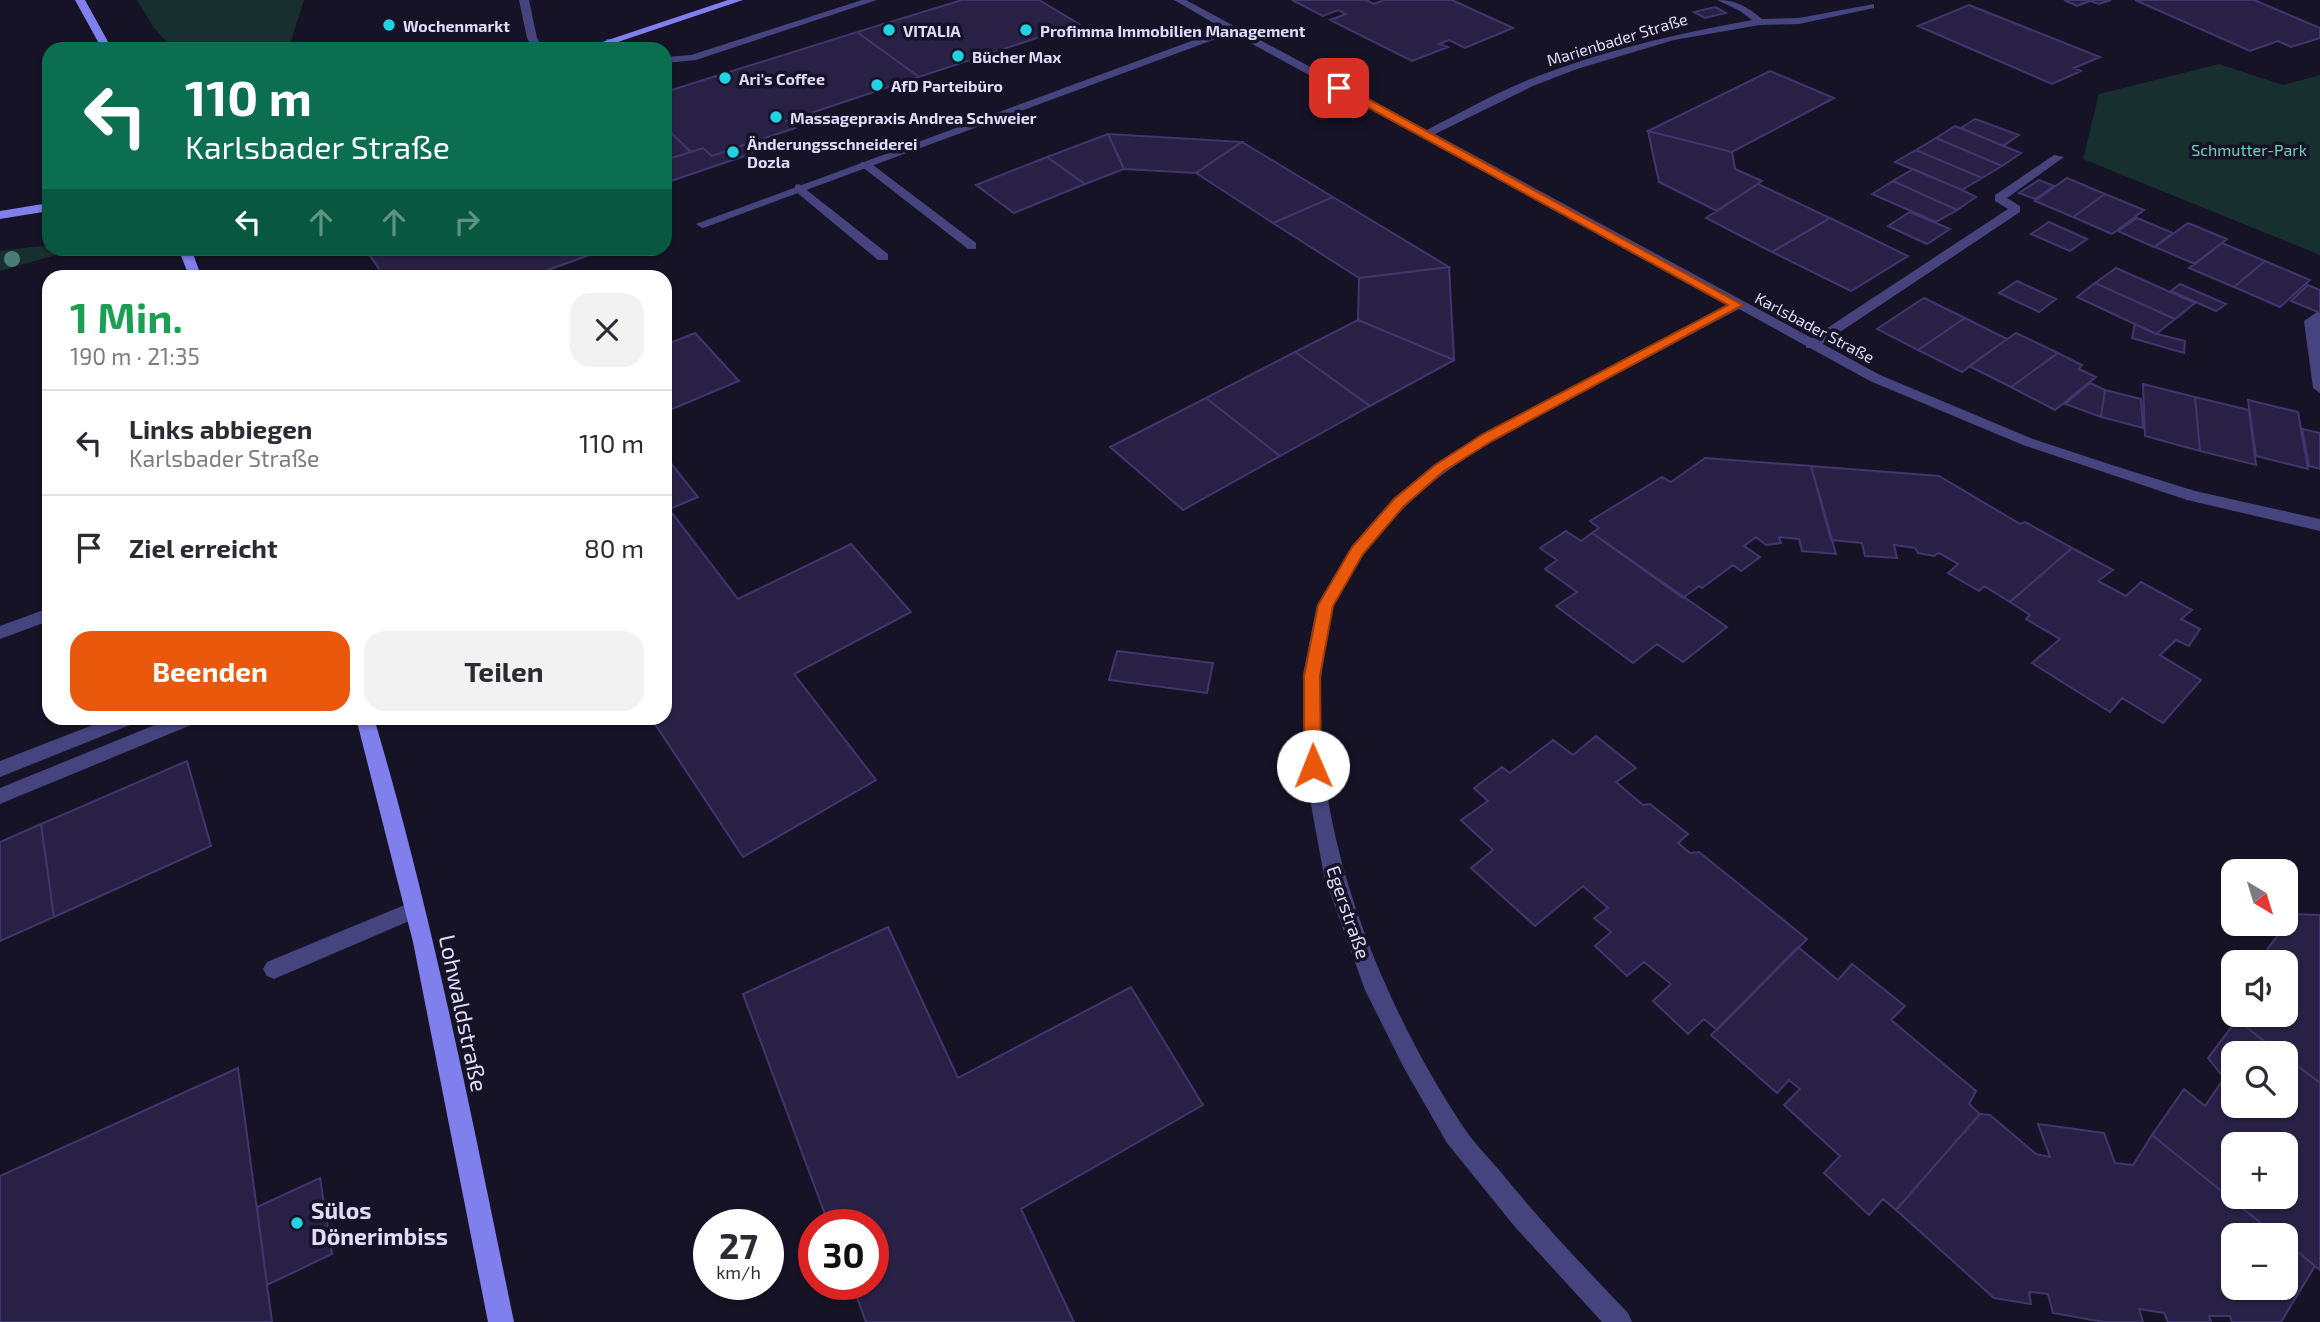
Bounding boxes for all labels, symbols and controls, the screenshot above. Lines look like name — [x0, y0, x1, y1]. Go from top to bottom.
street label: Marienbader Straße — [1544, 9, 1690, 69]
place label: Wochenmarkt — [403, 16, 510, 35]
marker: Wochenmarkt — [381, 17, 397, 33]
place label: VITALIA — [903, 21, 961, 40]
place label: Profimma Immobilien Management — [1040, 21, 1306, 40]
marker: VITALIA — [881, 22, 897, 38]
marker: Profimma Immobilien Management — [1018, 22, 1034, 38]
place label: Bücher Max — [972, 47, 1061, 66]
marker: Bücher Max — [950, 48, 966, 64]
pin — [1309, 58, 1369, 118]
text: 110 m — [185, 67, 312, 126]
place label: Ari's Coffee — [739, 69, 825, 88]
icon: arrive — [1320, 69, 1358, 107]
icon: left — [70, 70, 161, 161]
marker: Ari's Coffee — [717, 70, 733, 86]
place label: AfD Parteibüro — [891, 76, 1003, 95]
marker: AfD Parteibüro — [869, 77, 885, 93]
place label: Massagepraxis Andrea Schweier — [790, 108, 1037, 127]
marker: Massagepraxis Andrea Schweier — [768, 109, 784, 125]
text: Karlsbader Straße — [185, 127, 450, 165]
place label: Änderungsschneiderei Dozla — [747, 134, 917, 171]
park label: Schmutter-Park — [2191, 140, 2307, 159]
marker: Änderungsschneiderei Dozla — [725, 144, 741, 160]
icon: left — [229, 203, 267, 241]
icon: ahead — [302, 203, 340, 241]
icon: ahead — [375, 203, 413, 241]
icon: right — [448, 203, 486, 241]
street label: Karlsbader Straße — [1752, 288, 1878, 366]
text: 1 Min. — [70, 291, 183, 341]
button: close — [570, 293, 644, 367]
text: 190 m · 21:35 — [70, 342, 200, 370]
text: Links abbiegen — [129, 413, 313, 444]
icon: left — [70, 424, 108, 462]
text: 110 m — [579, 427, 644, 458]
text: Karlsbader Straße — [129, 444, 319, 472]
icon: arrive — [70, 529, 108, 567]
text: Ziel erreicht — [129, 532, 278, 563]
text: 80 m — [584, 532, 644, 563]
button: Beenden — [70, 631, 350, 711]
button: Teilen — [364, 631, 644, 711]
position arrow — [1276, 729, 1350, 803]
north arrow — [2221, 859, 2298, 936]
map controls — [2221, 859, 2298, 1300]
street label: Egerstraße — [1322, 862, 1376, 962]
street label: Lohwaldstraße — [434, 932, 494, 1094]
button: sound — [2221, 950, 2298, 1027]
button: search — [2221, 1041, 2298, 1118]
button: + — [2221, 1132, 2298, 1209]
place label: Sülos Dönerimbiss — [311, 1196, 448, 1250]
speed limit sign: 30 — [798, 1209, 889, 1300]
marker: Sülos Dönerimbiss — [289, 1215, 305, 1231]
button: − — [2221, 1223, 2298, 1300]
text: 27 — [719, 1224, 758, 1266]
text: km/h — [716, 1261, 761, 1283]

